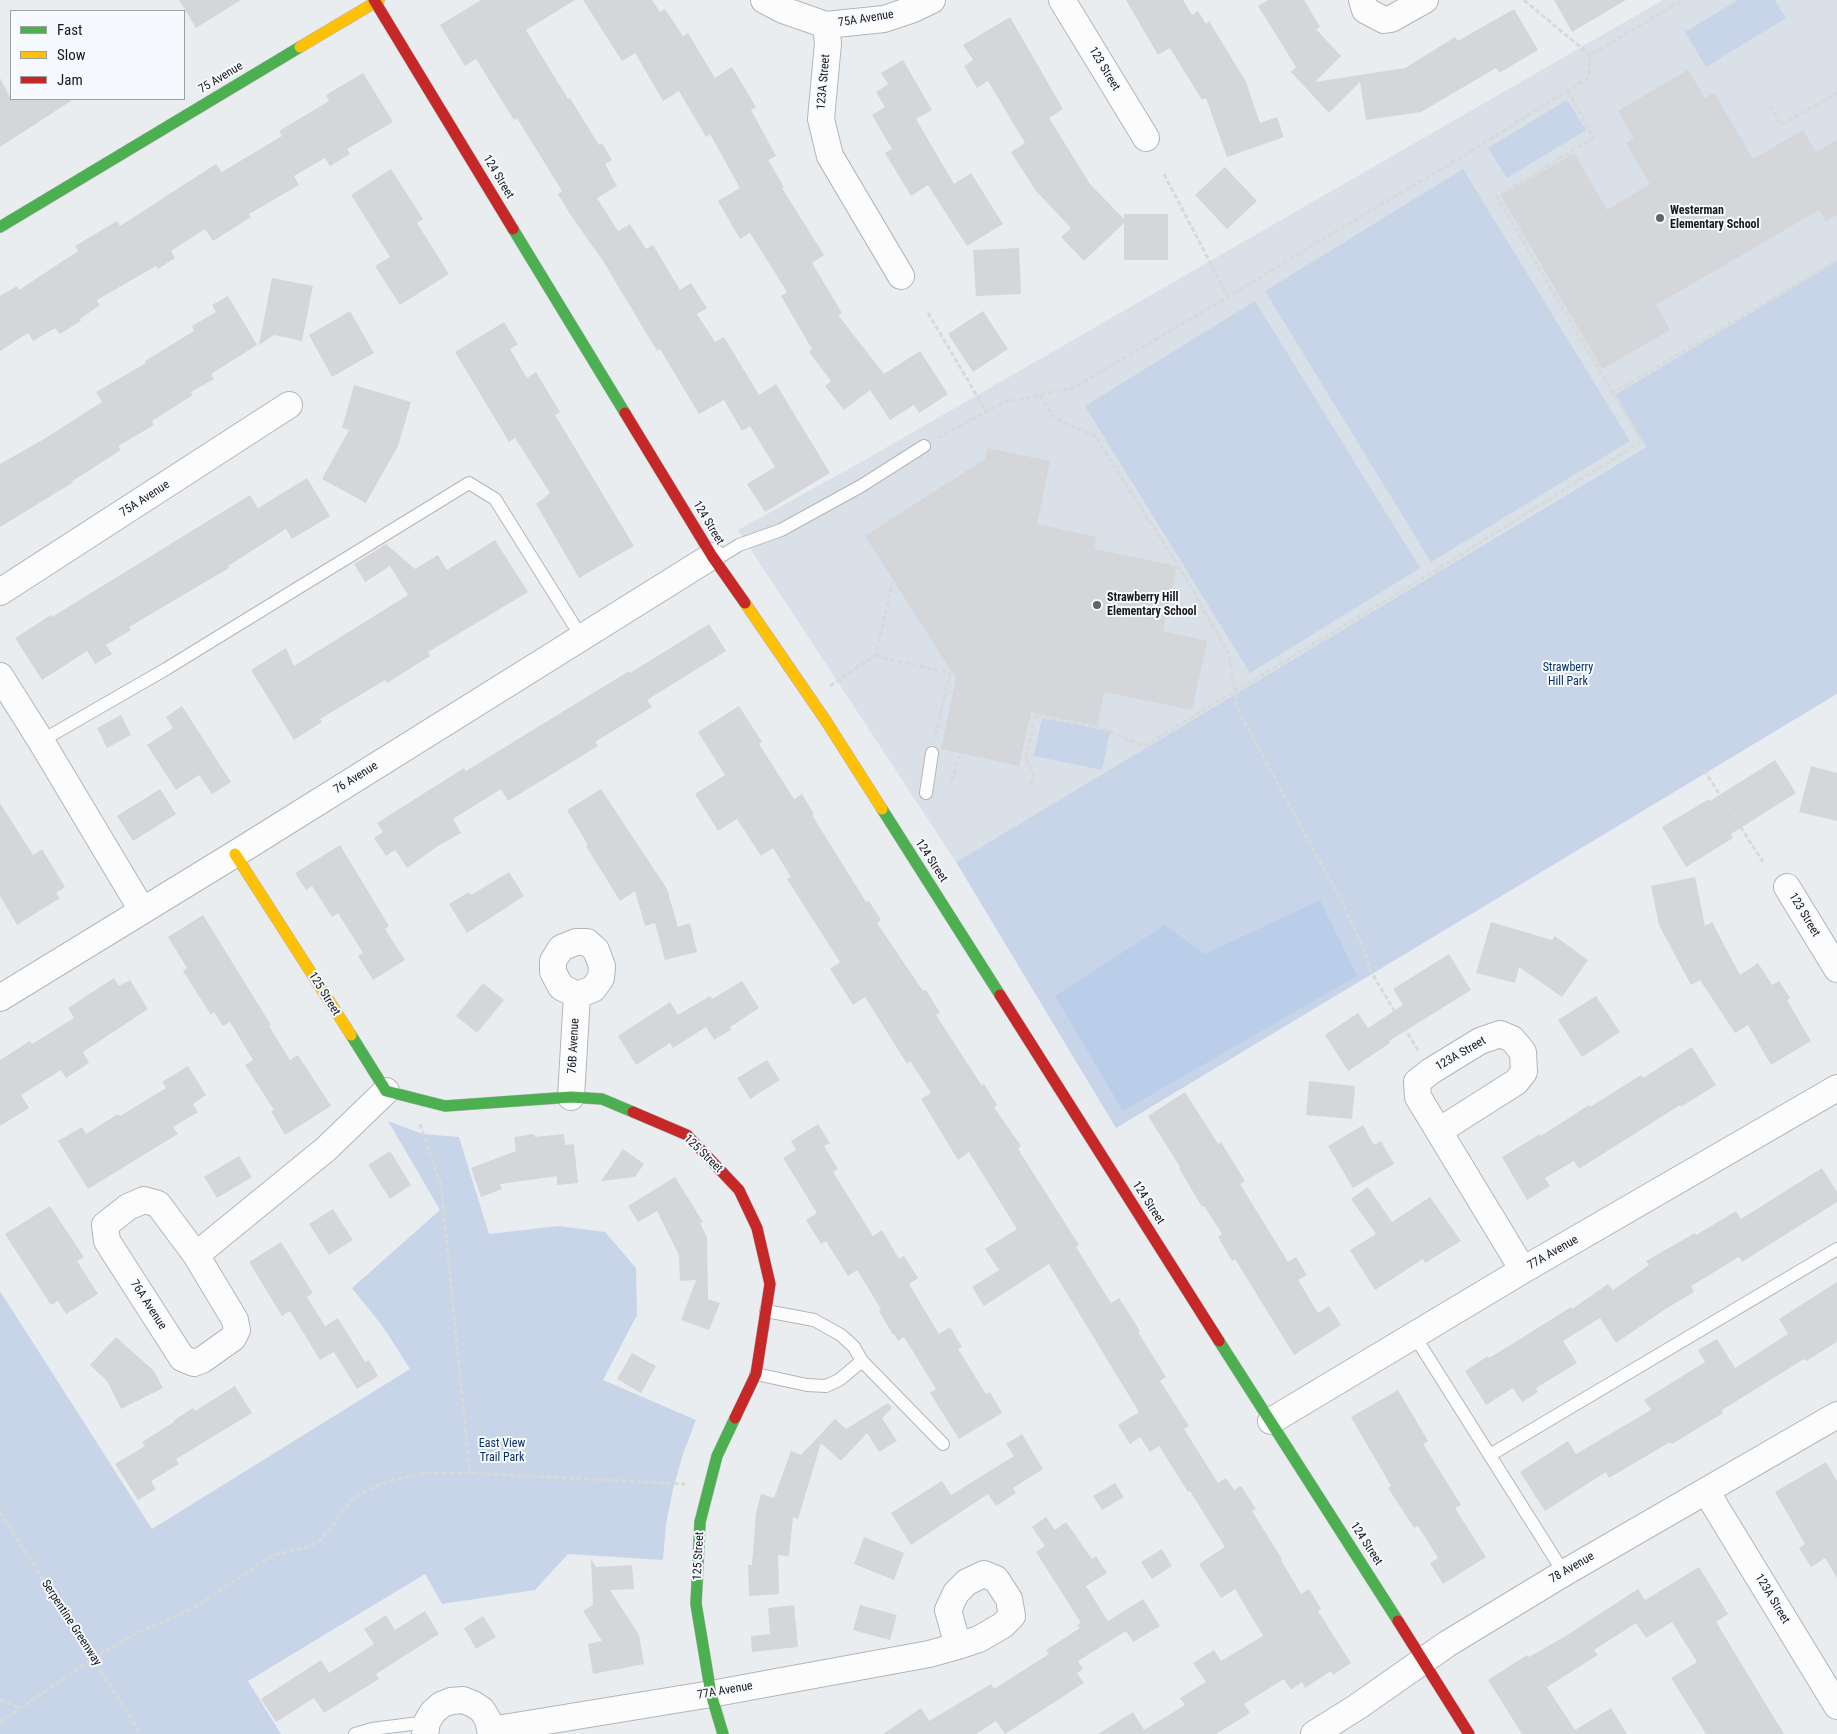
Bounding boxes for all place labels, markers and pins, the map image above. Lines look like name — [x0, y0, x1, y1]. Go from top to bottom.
place label: Westerman Elementary School — [1670, 204, 1760, 232]
marker: Westerman Elementary School — [1654, 212, 1666, 224]
place label: Strawberry Hill Elementary School — [1107, 591, 1197, 619]
marker: Strawberry Hill Elementary School — [1091, 599, 1103, 611]

